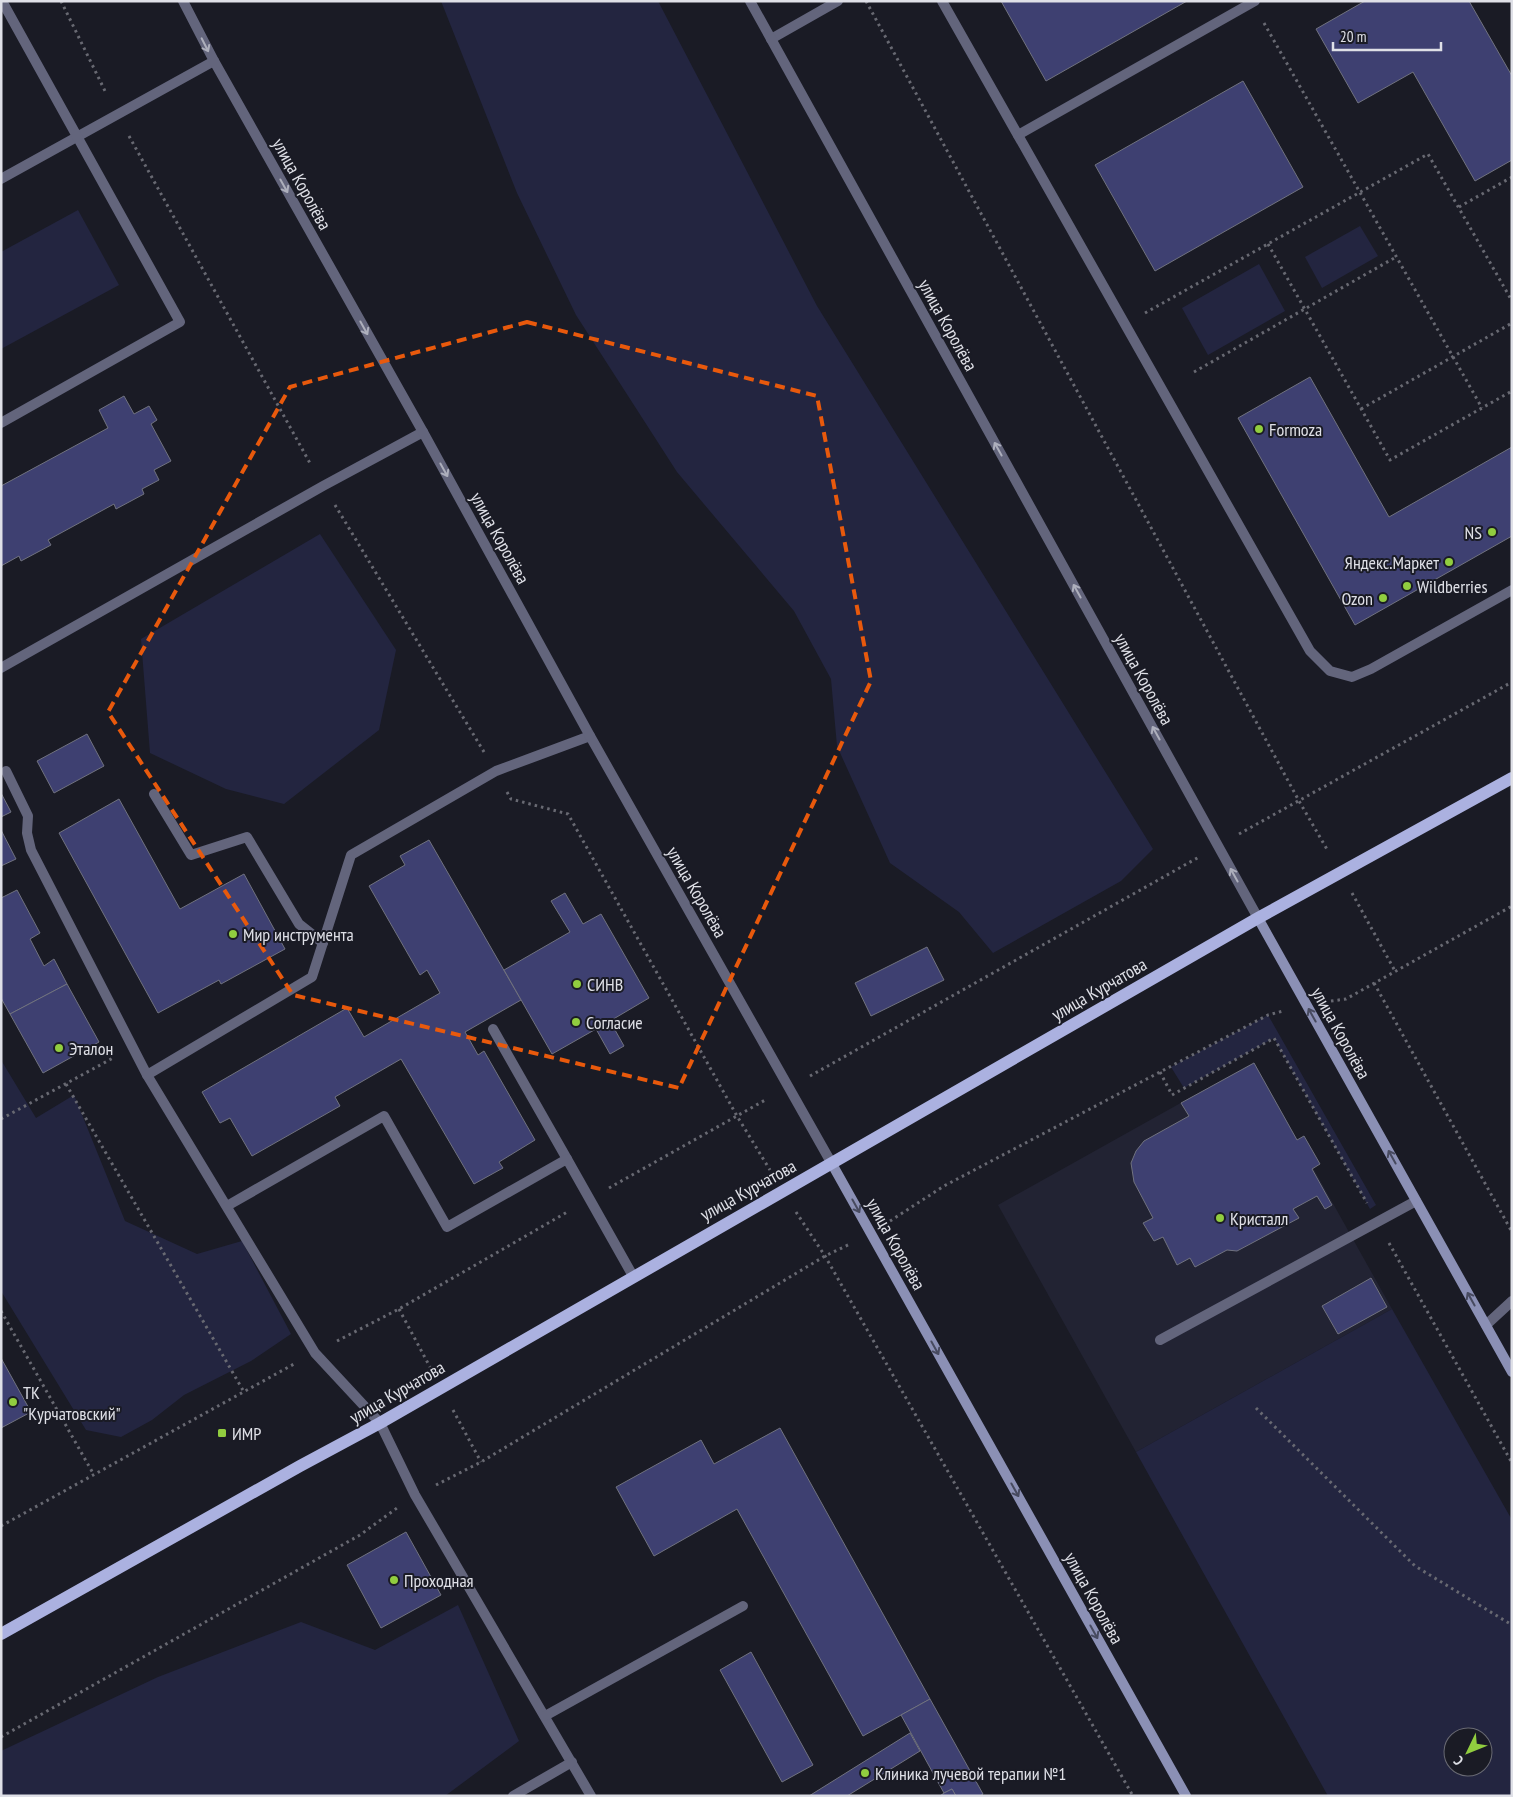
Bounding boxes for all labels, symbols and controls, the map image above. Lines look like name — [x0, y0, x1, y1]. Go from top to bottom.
scale bar — [1333, 20, 1440, 52]
text: 20 m — [1340, 27, 1366, 46]
one-way arrow — [200, 37, 210, 52]
street label: улица Королёва — [267, 134, 337, 234]
one-way arrow — [280, 179, 290, 193]
street label: улица Королёва — [913, 275, 983, 375]
one-way arrow — [360, 320, 370, 335]
place label: Formoza — [1269, 418, 1322, 441]
marker: Formoza — [1253, 423, 1265, 435]
one-way arrow — [993, 441, 1003, 456]
one-way arrow — [439, 462, 449, 477]
street label: улица Королёва — [465, 488, 535, 588]
place label: NS — [1465, 521, 1482, 544]
marker: NS — [1486, 526, 1498, 538]
place label: Яндекс.Маркет — [1345, 551, 1439, 574]
marker: Яндекс.Маркет — [1443, 556, 1455, 568]
place label: Wildberries — [1417, 575, 1488, 598]
marker: Wildberries — [1401, 580, 1413, 592]
one-way arrow — [1072, 584, 1081, 599]
place label: Ozon — [1341, 587, 1373, 610]
marker: Ozon — [1377, 592, 1389, 604]
street label: улица Королёва — [1109, 629, 1179, 729]
one-way arrow — [1150, 726, 1160, 741]
street label: улица Королёва — [662, 842, 732, 942]
one-way arrow — [1229, 868, 1239, 883]
place label: Мир инструмента — [243, 923, 354, 946]
marker: Мир инструмента — [227, 928, 239, 940]
street label: улица Курчатова — [1047, 952, 1151, 1026]
place label: СИНВ — [587, 973, 623, 996]
marker: СИНВ — [571, 978, 583, 990]
street label: улица Королёва — [1306, 983, 1376, 1083]
one-way arrow — [1307, 1008, 1317, 1022]
place label: Согласие — [586, 1011, 643, 1034]
marker: Согласие — [570, 1016, 582, 1028]
place label: Эталон — [69, 1037, 113, 1060]
marker: Эталон — [53, 1042, 65, 1054]
one-way arrow — [1386, 1150, 1396, 1164]
street label: улица Курчатова — [696, 1154, 800, 1226]
street label: улица Королёва — [861, 1194, 931, 1294]
one-way arrow — [851, 1199, 861, 1214]
place label: Кристалл — [1230, 1207, 1288, 1230]
marker: Кристалл — [1214, 1212, 1226, 1224]
one-way arrow — [1466, 1291, 1476, 1306]
one-way arrow — [931, 1340, 941, 1355]
street label: улица Курчатова — [345, 1355, 449, 1429]
place label: ТК "Курчатовский" — [23, 1381, 121, 1425]
marker: ТК "Курчатовский" — [7, 1396, 19, 1408]
place label: ИМР — [232, 1422, 261, 1445]
marker: ИМР — [216, 1427, 228, 1439]
one-way arrow — [1010, 1482, 1020, 1496]
street label: улица Королёва — [1059, 1548, 1129, 1648]
place label: Проходная — [404, 1569, 474, 1592]
marker: Проходная — [388, 1574, 400, 1586]
one-way arrow — [1090, 1624, 1100, 1638]
north arrow — [1443, 1727, 1493, 1777]
text: С — [1449, 1752, 1467, 1769]
place label: Клиника лучевой терапии №1 — [875, 1762, 1066, 1785]
marker: Клиника лучевой терапии №1 — [859, 1767, 871, 1779]

